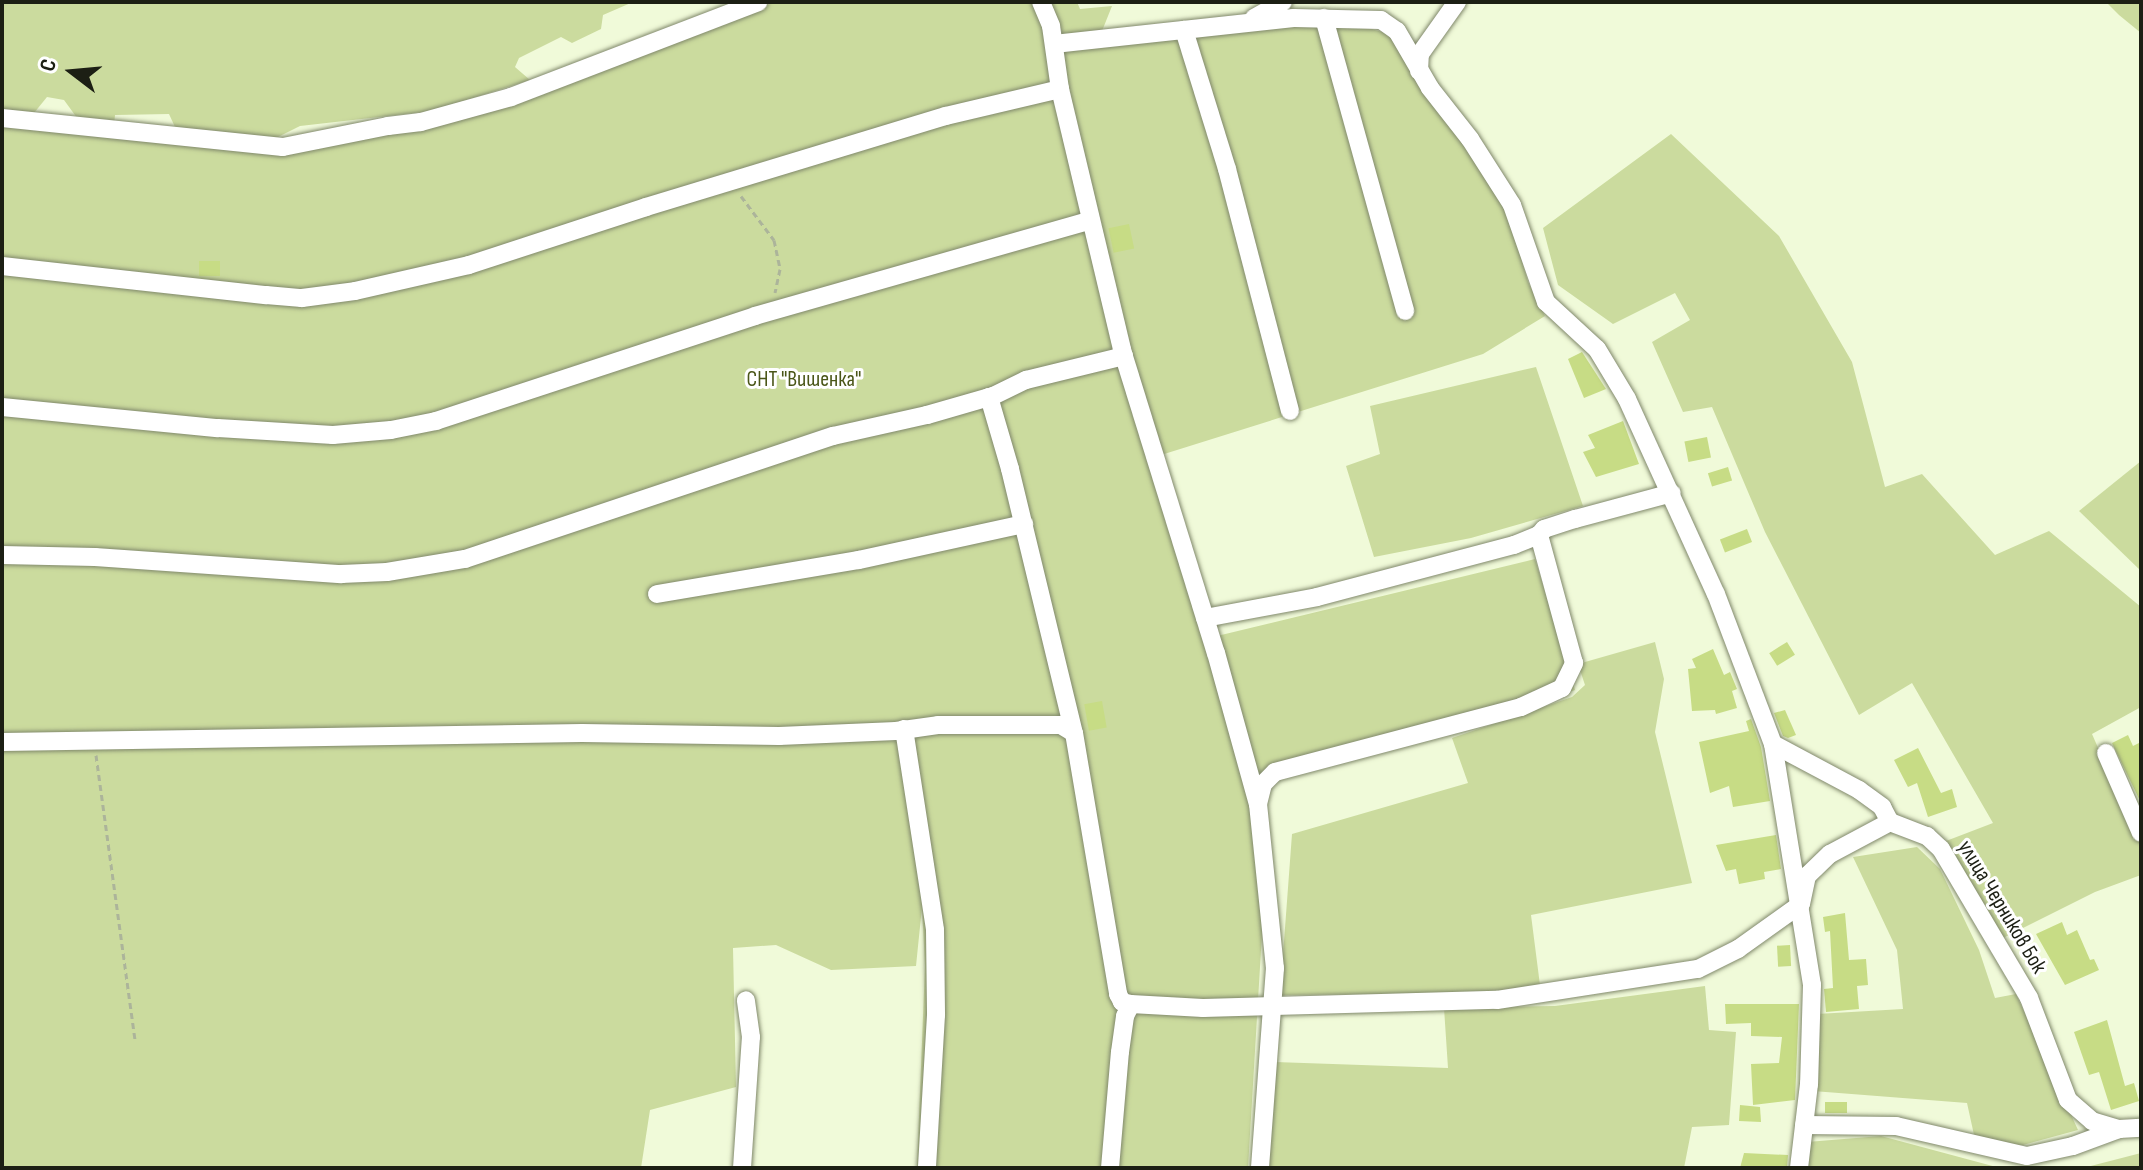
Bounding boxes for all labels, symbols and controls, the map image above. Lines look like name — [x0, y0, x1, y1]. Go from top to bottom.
north arrow — [32, 32, 112, 112]
text: С — [34, 56, 63, 74]
park label: СНТ "Вишенка" — [747, 367, 861, 393]
street label: улица Черников Бок — [1952, 836, 2052, 978]

